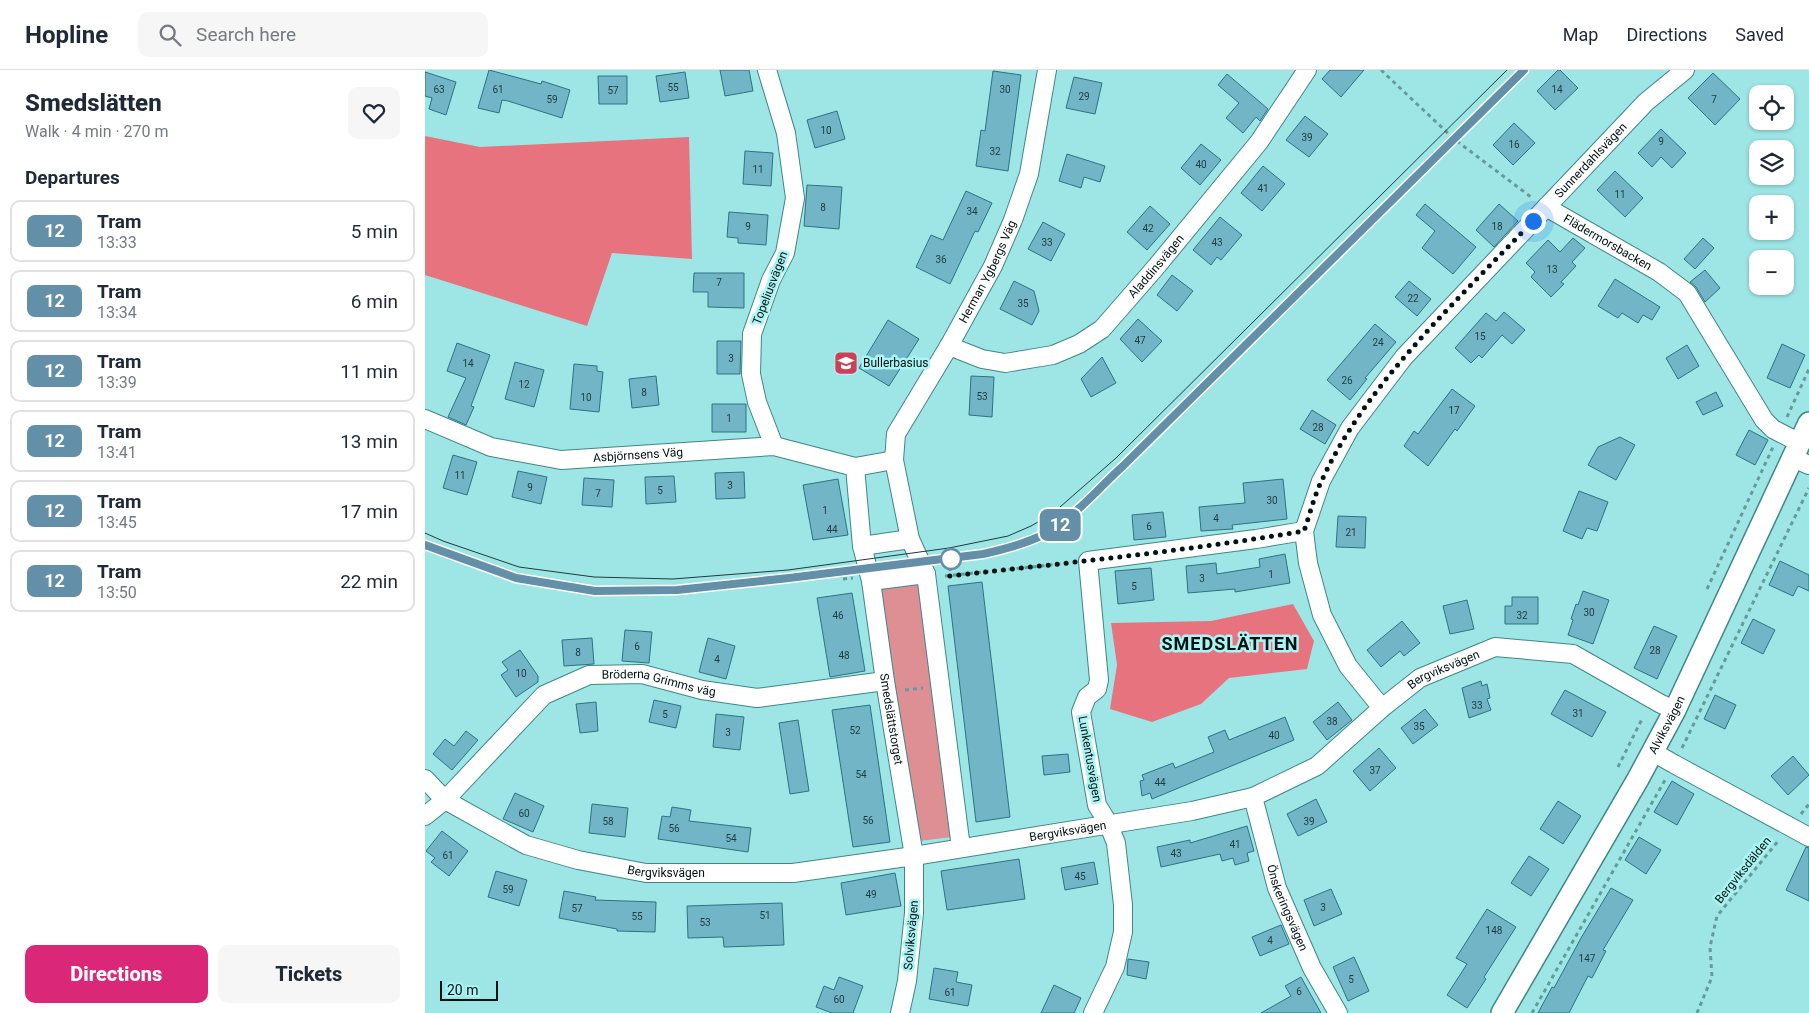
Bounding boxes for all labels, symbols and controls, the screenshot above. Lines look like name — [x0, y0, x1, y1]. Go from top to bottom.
search box — [138, 12, 488, 57]
text: Hopline — [25, 21, 108, 49]
icon: search — [156, 21, 184, 49]
text: Search here — [196, 23, 296, 46]
text: Map — [1563, 24, 1598, 45]
text: Directions — [1626, 24, 1707, 45]
text: Saved — [1735, 24, 1784, 45]
house number: 55 — [667, 82, 679, 93]
house number: 63 — [433, 84, 445, 95]
house number: 61 — [492, 84, 504, 95]
house number: 30 — [999, 84, 1011, 95]
house number: 14 — [1551, 84, 1563, 95]
house number: 57 — [607, 85, 619, 96]
map controls — [1749, 85, 1794, 295]
button: locate — [1749, 85, 1794, 130]
button: heart — [348, 87, 400, 139]
text: Smedslätten — [25, 89, 162, 117]
house number: 29 — [1078, 91, 1090, 102]
house number: 59 — [546, 94, 558, 105]
house number: 7 — [1711, 94, 1717, 105]
street label: Sunnerdahlsvägen — [1552, 120, 1630, 201]
text: Walk · 4 min · 270 m — [25, 122, 169, 141]
house number: 10 — [820, 125, 832, 136]
house number: 39 — [1301, 132, 1313, 143]
house number: 9 — [1658, 136, 1664, 147]
house number: 16 — [1508, 139, 1520, 150]
button: layers — [1749, 140, 1794, 185]
house number: 32 — [989, 146, 1001, 157]
house number: 40 — [1195, 159, 1207, 170]
house number: 11 — [752, 164, 764, 175]
text: Departures — [25, 166, 120, 189]
house number: 41 — [1257, 183, 1269, 194]
house number: 11 — [1614, 189, 1626, 200]
button: + — [1749, 195, 1794, 240]
house number: 8 — [820, 202, 826, 213]
house number: 34 — [966, 206, 978, 217]
your location — [1521, 209, 1546, 234]
text: Tram — [97, 210, 141, 233]
street label: Flädermorsbacken — [1561, 212, 1654, 273]
street label: Herman Ygbergs Väg — [956, 218, 1019, 325]
text: 12 — [44, 220, 65, 241]
text: 5 min — [351, 220, 398, 243]
house number: 9 — [745, 221, 751, 232]
house number: 18 — [1491, 221, 1503, 232]
house number: 42 — [1142, 223, 1154, 234]
street label: Aladdinsvägen — [1125, 232, 1187, 301]
text: 13:33 — [97, 233, 137, 252]
house number: 33 — [1041, 237, 1053, 248]
house number: 43 — [1211, 237, 1223, 248]
street label: Topeliusvägen — [750, 249, 790, 327]
button: − — [1749, 250, 1794, 295]
house number: 36 — [935, 254, 947, 265]
house number: 13 — [1546, 264, 1558, 275]
house number: 7 — [716, 277, 722, 288]
text: Tram — [97, 280, 141, 303]
text: 12 — [44, 290, 65, 311]
text: 6 min — [351, 290, 398, 313]
house number: 22 — [1407, 293, 1419, 304]
house number: 35 — [1017, 298, 1029, 309]
text: 13:34 — [97, 303, 137, 322]
house number: 15 — [1474, 331, 1486, 342]
house number: 47 — [1134, 335, 1146, 346]
house number: 24 — [1372, 337, 1384, 348]
text: Tram — [97, 350, 141, 373]
school or university icon: Bullerbasius — [833, 350, 859, 376]
house number: 3 — [728, 353, 734, 364]
place label: Bullerbasius — [863, 356, 929, 370]
house number: 14 — [462, 358, 474, 369]
text: 12 — [44, 360, 65, 381]
text: 11 min — [340, 360, 398, 383]
text: 13:39 — [97, 373, 137, 392]
house number: 26 — [1341, 375, 1353, 386]
house number: 12 — [518, 379, 530, 390]
house number: 8 — [641, 387, 647, 398]
house number: 53 — [976, 391, 988, 402]
house number: 10 — [580, 392, 592, 403]
house number: 17 — [1448, 405, 1460, 416]
house number: 1 — [726, 413, 732, 424]
text: Tram — [97, 420, 141, 443]
house number: 28 — [1312, 422, 1324, 433]
text: 12 — [44, 430, 65, 451]
text: 13 min — [340, 430, 398, 453]
text: 13:41 — [97, 443, 137, 462]
street label: Asbjörnsens Väg — [592, 445, 683, 465]
house number: 11 — [454, 470, 466, 481]
house number: 3 — [727, 480, 733, 491]
house number: 9 — [527, 482, 533, 493]
house number: 5 — [657, 485, 663, 496]
house number: 7 — [595, 488, 601, 499]
text: Tram — [97, 490, 141, 513]
house number: 30 — [1266, 495, 1278, 506]
text: 12 — [44, 500, 65, 521]
text: 17 min — [340, 500, 398, 523]
house number: 1 — [822, 505, 828, 516]
line badge: 12 — [1037, 509, 1083, 541]
text: 13:45 — [97, 513, 137, 532]
house number: 4 — [1213, 513, 1219, 524]
text: 12 — [1050, 514, 1070, 535]
house number: 6 — [1146, 521, 1152, 532]
house number: 44 — [826, 524, 838, 535]
house number: 21 — [1345, 527, 1357, 538]
unlabelled marker — [940, 548, 962, 570]
text: Tram — [97, 560, 141, 583]
house number: 1 — [1268, 569, 1274, 580]
text: 12 — [44, 570, 65, 591]
text: 22 min — [340, 570, 398, 593]
house number: 3 — [1199, 573, 1205, 584]
house number: 5 — [1131, 581, 1137, 592]
text: 13:50 — [97, 583, 137, 602]
house number: 30 — [1583, 607, 1595, 618]
house number: 46 — [832, 610, 844, 621]
house number: 32 — [1516, 610, 1528, 621]
district label: SMEDSLÄTTEN — [1162, 633, 1298, 654]
house number: 6 — [634, 641, 640, 652]
house number: 28 — [1649, 645, 1661, 656]
house number: 8 — [575, 647, 581, 658]
street label: Bergviksvägen — [1405, 647, 1482, 692]
house number: 48 — [838, 650, 850, 661]
house number: 4 — [714, 654, 720, 665]
street label: Bröderna Grimms väg — [602, 667, 717, 699]
house number: 10 — [515, 668, 527, 679]
street label: Smedslättstorget — [877, 673, 906, 766]
street label: Alviksvägen — [1646, 693, 1688, 756]
house number: 33 — [1471, 700, 1483, 711]
house number: 31 — [1572, 708, 1584, 719]
house number: 5 — [662, 709, 668, 720]
street label: Lunkentusvägen — [1076, 715, 1104, 803]
house number: 38 — [1326, 716, 1338, 727]
house number: 35 — [1413, 721, 1425, 732]
house number: 52 — [849, 725, 861, 736]
house number: 3 — [725, 727, 731, 738]
house number: 40 — [1268, 730, 1280, 741]
house number: 37 — [1369, 765, 1381, 776]
house number: 54 — [855, 769, 867, 780]
house number: 44 — [1154, 777, 1166, 788]
house number: 60 — [518, 808, 530, 819]
house number: 56 — [862, 815, 874, 826]
house number: 58 — [602, 816, 614, 827]
house number: 39 — [1303, 816, 1315, 827]
street label: Bergviksvägen — [1028, 818, 1107, 844]
house number: 56 — [668, 823, 680, 834]
house number: 54 — [725, 833, 737, 844]
street label: Bergviksdälden — [1712, 834, 1774, 906]
house number: 41 — [1229, 839, 1241, 850]
house number: 43 — [1170, 848, 1182, 859]
house number: 61 — [442, 850, 454, 861]
street label: Bergviksvägen — [626, 863, 705, 880]
street label: Önskeringsvägen — [1264, 863, 1311, 953]
house number: 45 — [1074, 871, 1086, 882]
house number: 59 — [502, 884, 514, 895]
house number: 49 — [865, 889, 877, 900]
street label: Solviksvägen — [901, 900, 921, 970]
house number: 3 — [1320, 902, 1326, 913]
house number: 57 — [571, 903, 583, 914]
house number: 51 — [759, 910, 771, 921]
house number: 55 — [631, 911, 643, 922]
house number: 53 — [699, 917, 711, 928]
house number: 148 — [1486, 925, 1503, 936]
house number: 4 — [1267, 935, 1273, 946]
button: Directions — [25, 945, 208, 1003]
button: Tickets — [218, 945, 400, 1003]
house number: 147 — [1579, 953, 1596, 964]
house number: 5 — [1348, 974, 1354, 985]
scale bar — [440, 978, 497, 1001]
text: 20 m — [447, 982, 479, 998]
house number: 6 — [1296, 986, 1302, 997]
house number: 61 — [944, 987, 956, 998]
house number: 60 — [833, 994, 845, 1005]

